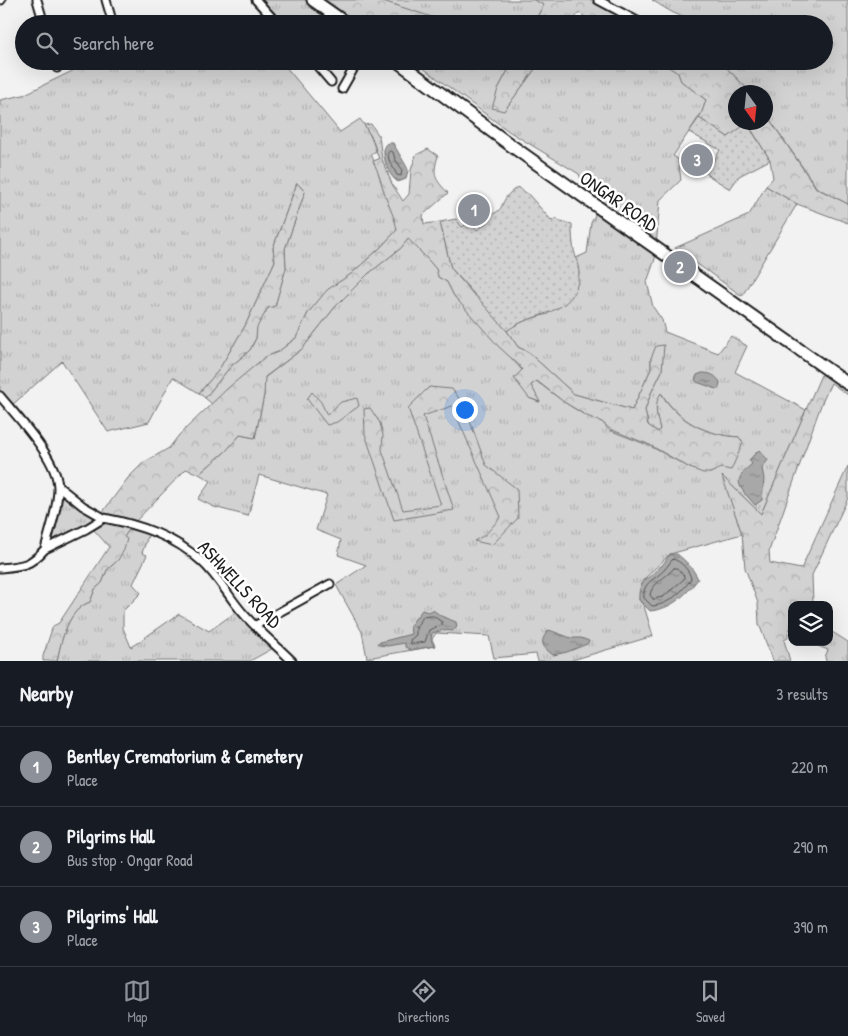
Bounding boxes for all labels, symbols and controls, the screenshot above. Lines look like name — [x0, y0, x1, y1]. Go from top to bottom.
search box — [15, 15, 833, 70]
icon: search — [33, 29, 61, 57]
text: Search here — [73, 30, 154, 56]
north arrow — [728, 85, 773, 130]
pin: 3 — [681, 141, 713, 179]
street label: ONGAR ROAD — [575, 165, 663, 237]
pin: 1 — [458, 191, 490, 229]
pin: 2 — [664, 248, 696, 286]
your location — [452, 397, 478, 423]
street label: ASHWELLS ROAD — [192, 534, 288, 634]
map controls — [788, 601, 833, 646]
button: layers — [788, 601, 833, 646]
text: Nearby — [20, 679, 73, 708]
text: 3 results — [776, 683, 828, 705]
text: Bentley Crematorium & Cemetery — [67, 743, 303, 769]
text: 1 — [33, 756, 39, 778]
text: 220 m — [791, 756, 828, 778]
text: Place — [67, 769, 98, 791]
text: Pilgrims Hall — [67, 823, 155, 849]
text: 2 — [32, 836, 40, 858]
text: 290 m — [793, 836, 828, 858]
text: Bus stop · Ongar Road — [67, 849, 192, 871]
text: Pilgrims' Hall — [67, 903, 158, 929]
text: 3 — [32, 916, 40, 938]
text: 390 m — [793, 916, 828, 938]
text: Place — [67, 929, 98, 951]
tab: Map — [123, 977, 151, 1026]
tab: Directions — [398, 977, 449, 1026]
tab: Saved — [696, 977, 725, 1026]

